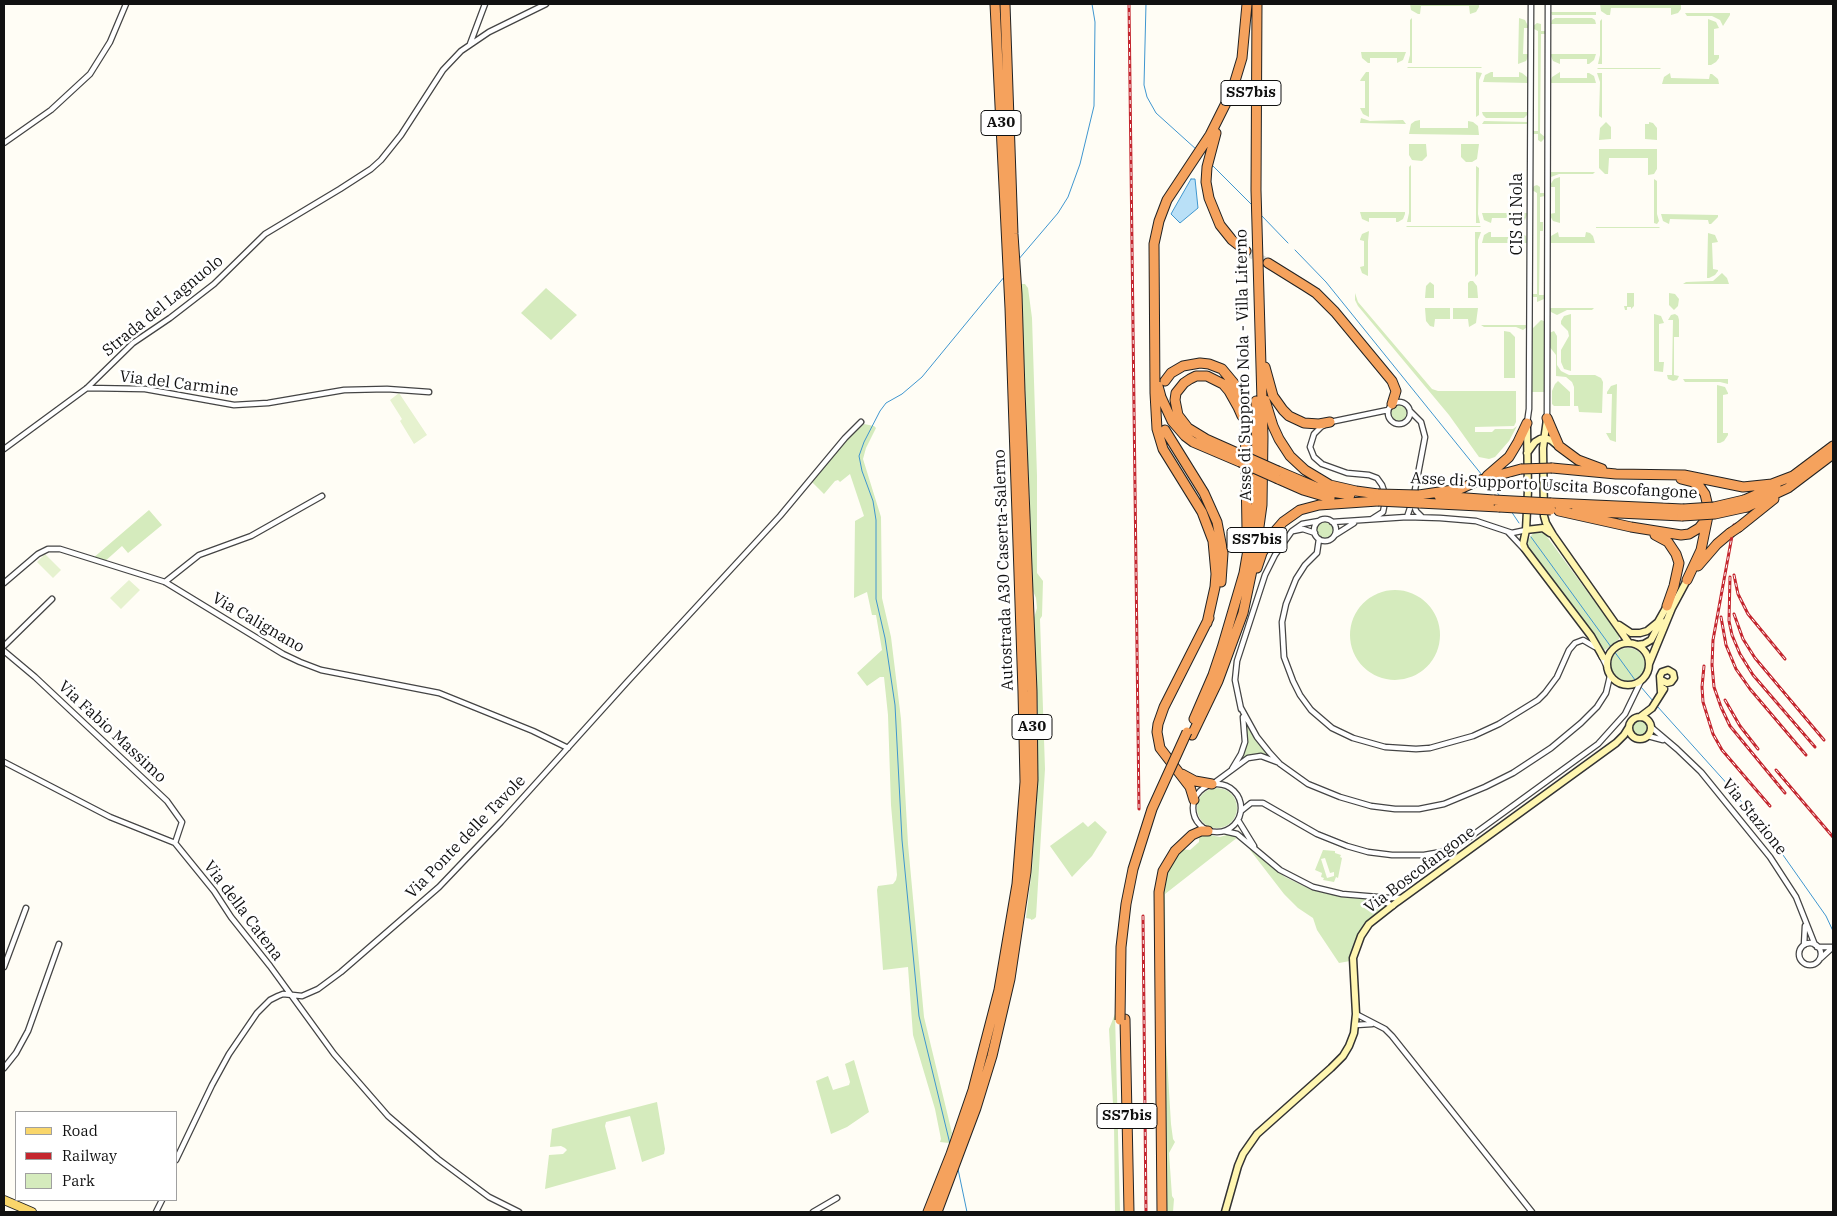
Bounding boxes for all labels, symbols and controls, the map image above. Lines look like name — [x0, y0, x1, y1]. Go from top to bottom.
road number: SS7bis — [1221, 80, 1281, 106]
road number: A30 — [981, 110, 1021, 136]
street label: CIS di Nola — [1507, 173, 1527, 255]
street label: Asse di Supporto Nola - Villa Literno — [1232, 229, 1256, 501]
street label: Strada del Lagnuolo — [99, 251, 227, 361]
street label: Via del Carmine — [118, 367, 240, 401]
street label: Autostrada A30 Caserta-Salerno — [990, 449, 1018, 691]
street label: Asse di Supporto Uscita Boscofangone — [1410, 469, 1698, 503]
road number: SS7bis — [1227, 528, 1287, 552]
street label: Via Calignano — [208, 589, 308, 657]
street label: Via Fabio Massimo — [54, 677, 170, 787]
road number: A30 — [1012, 714, 1052, 740]
street label: Via Ponte delle Tavole — [402, 771, 530, 903]
street label: Via Stazione — [1717, 775, 1791, 859]
street label: Via Boscofangone — [1361, 822, 1479, 918]
street label: Via della Catena — [199, 857, 287, 965]
road number: SS7bis — [1097, 1104, 1157, 1128]
legend — [15, 1111, 178, 1201]
text: Road — [62, 1121, 98, 1140]
text: Railway — [62, 1146, 117, 1165]
text: Park — [62, 1171, 95, 1190]

